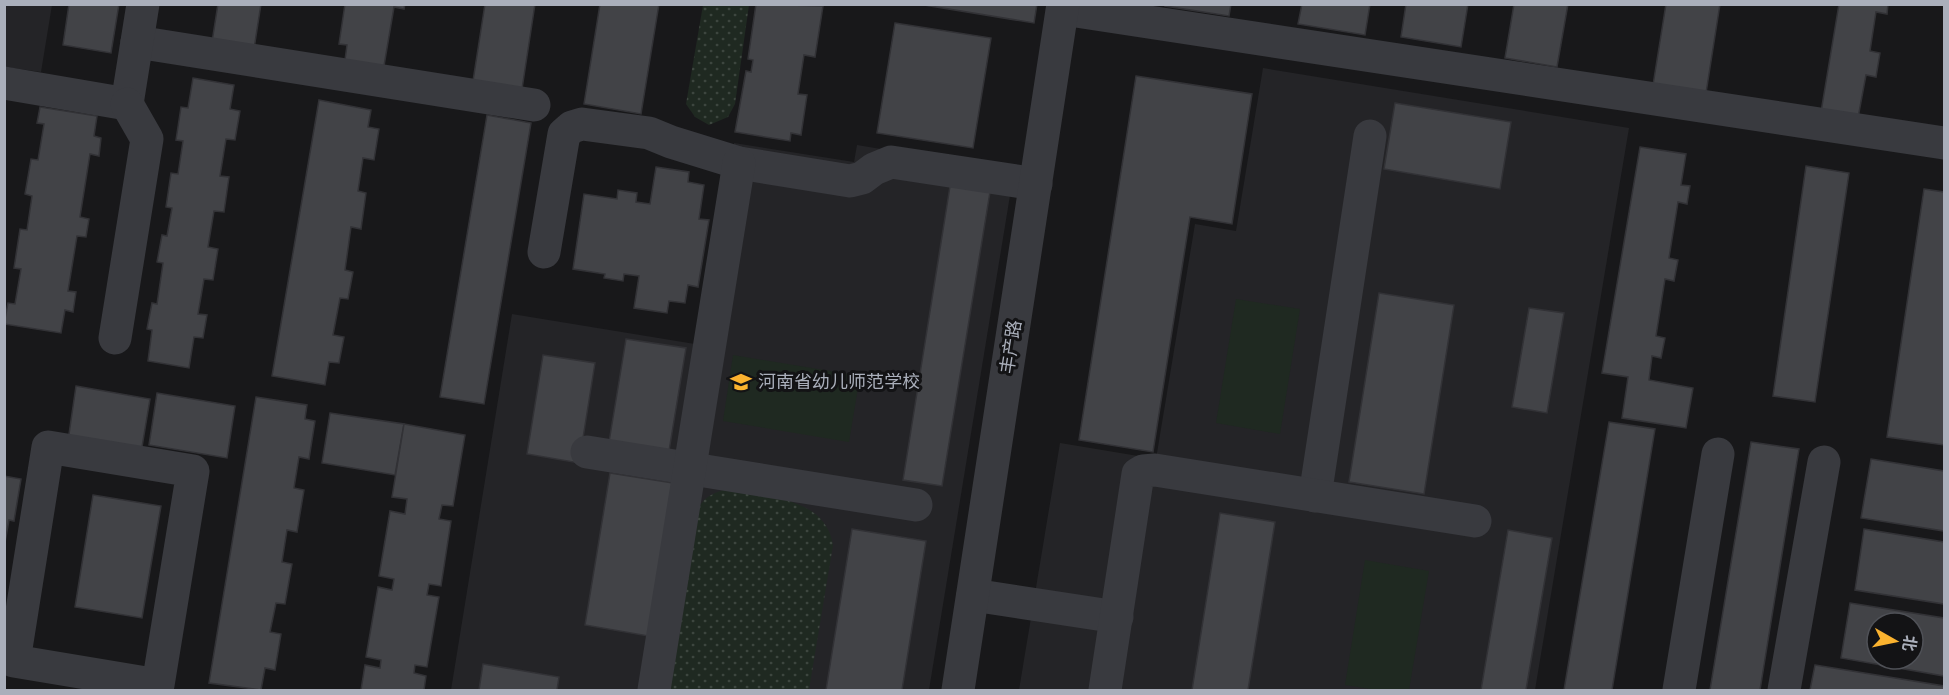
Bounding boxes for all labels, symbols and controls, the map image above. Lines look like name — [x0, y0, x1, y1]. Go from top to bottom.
street label: 丰产路 — [996, 319, 1026, 375]
school or university icon: 河南省幼儿师范学校 — [729, 370, 753, 394]
place label: 河南省幼儿师范学校 — [758, 371, 920, 393]
north arrow — [1865, 611, 1925, 671]
text: 北 — [1899, 634, 1920, 653]

